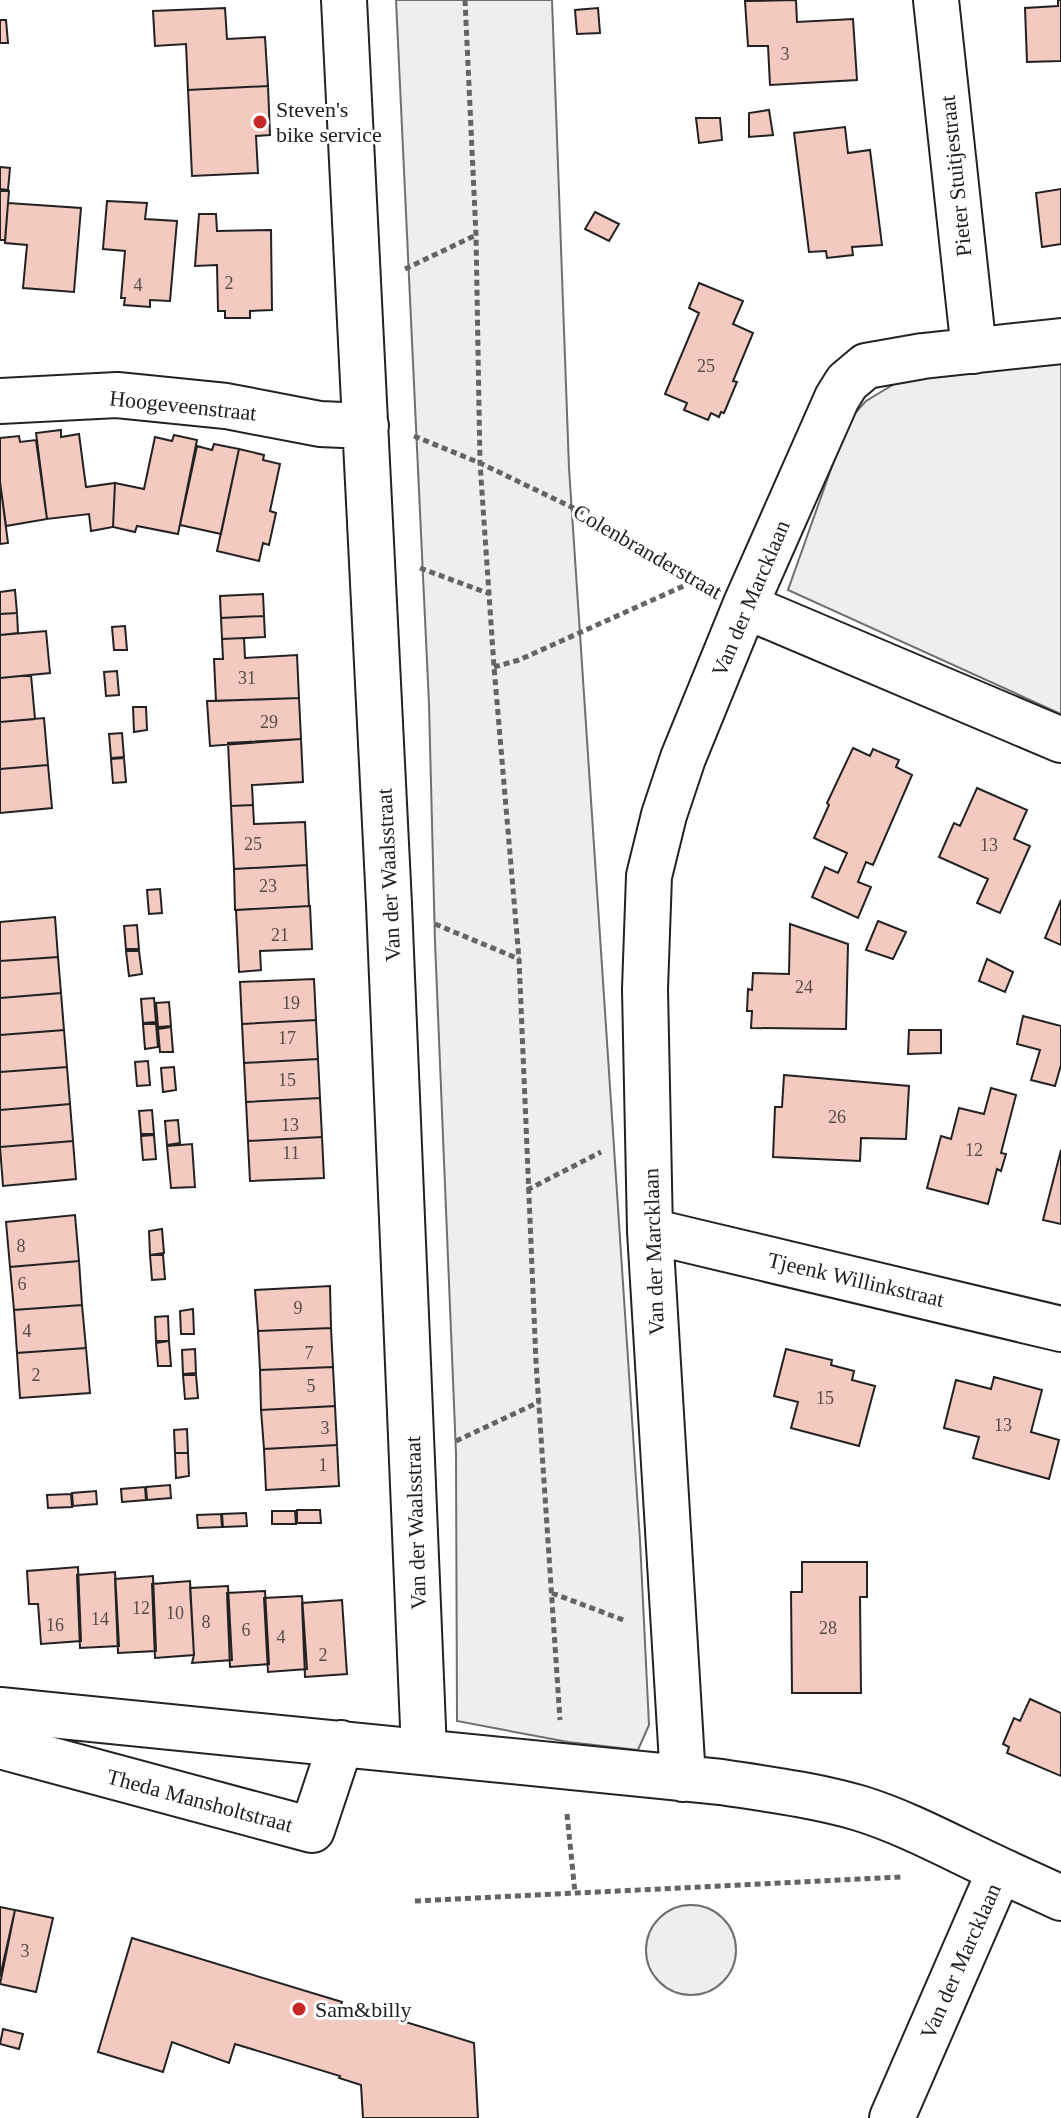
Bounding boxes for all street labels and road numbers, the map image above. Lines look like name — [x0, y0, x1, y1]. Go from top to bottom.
street label: Pieter Stuitjestraat — [935, 94, 976, 258]
street label: Hoogeveenstraat — [108, 385, 258, 426]
street label: Colenbranderstraat — [569, 499, 726, 604]
street label: Van der Marcklaan — [706, 516, 795, 680]
street label: Van der Waalsstraat — [371, 788, 406, 962]
street label: Van der Marcklaan — [638, 1168, 669, 1336]
street label: Tjeenk Willinkstraat — [765, 1247, 946, 1312]
street label: Van der Waalsstraat — [400, 1436, 431, 1610]
street label: Theda Mansholtstraat — [104, 1764, 295, 1837]
street label: Van der Marcklaan — [915, 1880, 1006, 2043]

